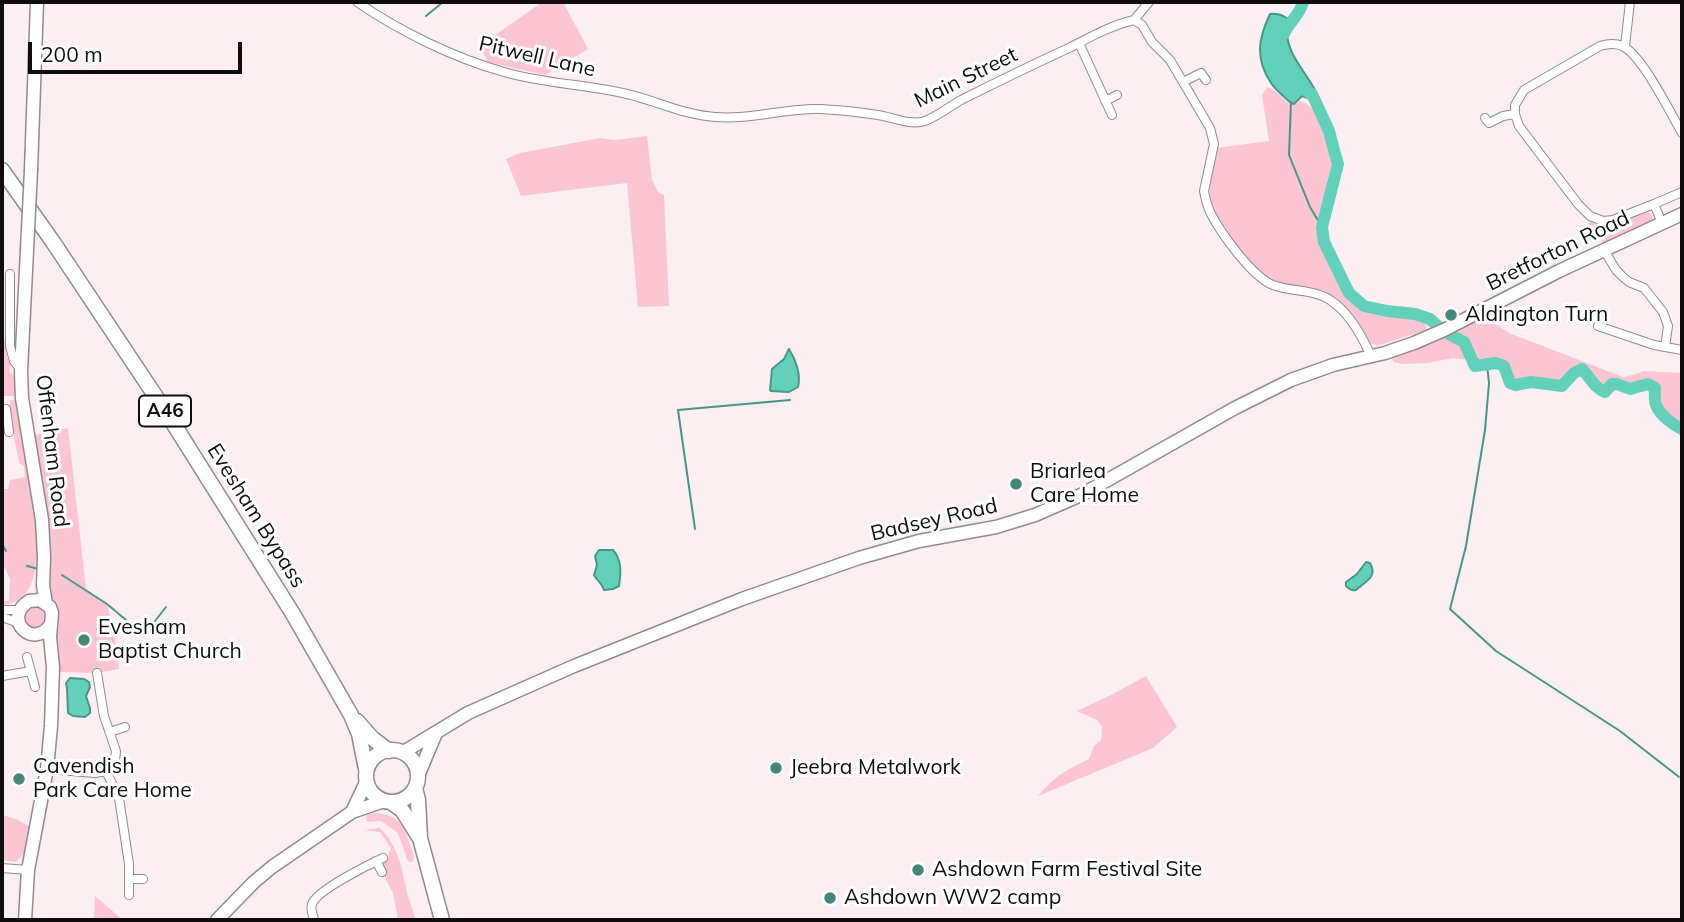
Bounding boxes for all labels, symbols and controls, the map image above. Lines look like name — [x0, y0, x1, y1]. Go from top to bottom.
scale bar — [32, 28, 245, 72]
street label: Pitwell Lane — [476, 31, 598, 83]
text: 200 m — [41, 41, 103, 67]
street label: Main Street — [910, 42, 1022, 114]
street label: Bretforton Road — [1482, 205, 1634, 297]
place label: Aldington Turn — [1465, 302, 1608, 328]
marker: Aldington Turn — [1443, 307, 1459, 323]
street label: Offenham Road — [30, 373, 74, 529]
road number: A46 — [139, 396, 191, 426]
street label: Evesham Bypass — [202, 439, 310, 593]
place label: Briarlea Care Home — [1030, 459, 1139, 509]
marker: Briarlea Care Home — [1008, 476, 1024, 492]
street label: Badsey Road — [868, 493, 1000, 547]
place label: Evesham Baptist Church — [98, 615, 242, 665]
marker: Evesham Baptist Church — [76, 632, 92, 648]
place label: Cavendish Park Care Home — [33, 754, 192, 804]
place label: Jeebra Metalwork — [790, 755, 961, 781]
marker: Jeebra Metalwork — [768, 760, 784, 776]
marker: Cavendish Park Care Home — [11, 771, 27, 787]
place label: Ashdown Farm Festival Site — [932, 857, 1202, 883]
marker: Ashdown Farm Festival Site — [910, 862, 926, 878]
place label: Ashdown WW2 camp — [844, 885, 1061, 911]
marker: Ashdown WW2 camp — [822, 890, 838, 906]

